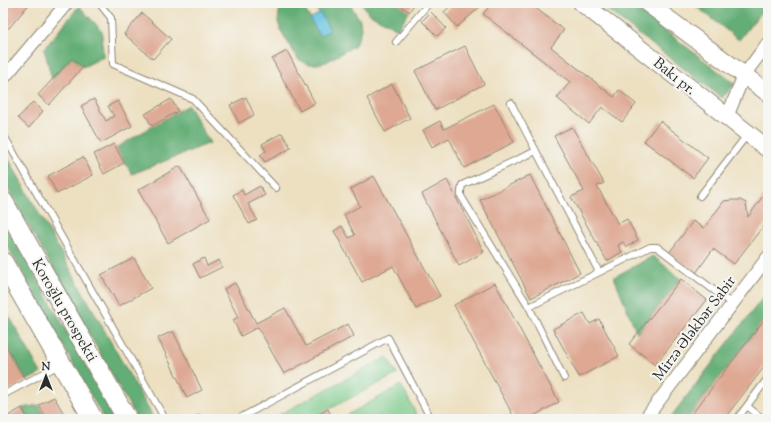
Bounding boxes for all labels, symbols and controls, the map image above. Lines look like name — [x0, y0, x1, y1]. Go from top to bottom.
street label: Bakı pr. — [648, 53, 700, 101]
street label: Koroğlu prospekti — [26, 255, 102, 366]
street label: Mirzə Ələkbər Sabir — [649, 272, 742, 386]
north arrow — [26, 356, 66, 396]
text: N — [41, 359, 51, 375]

